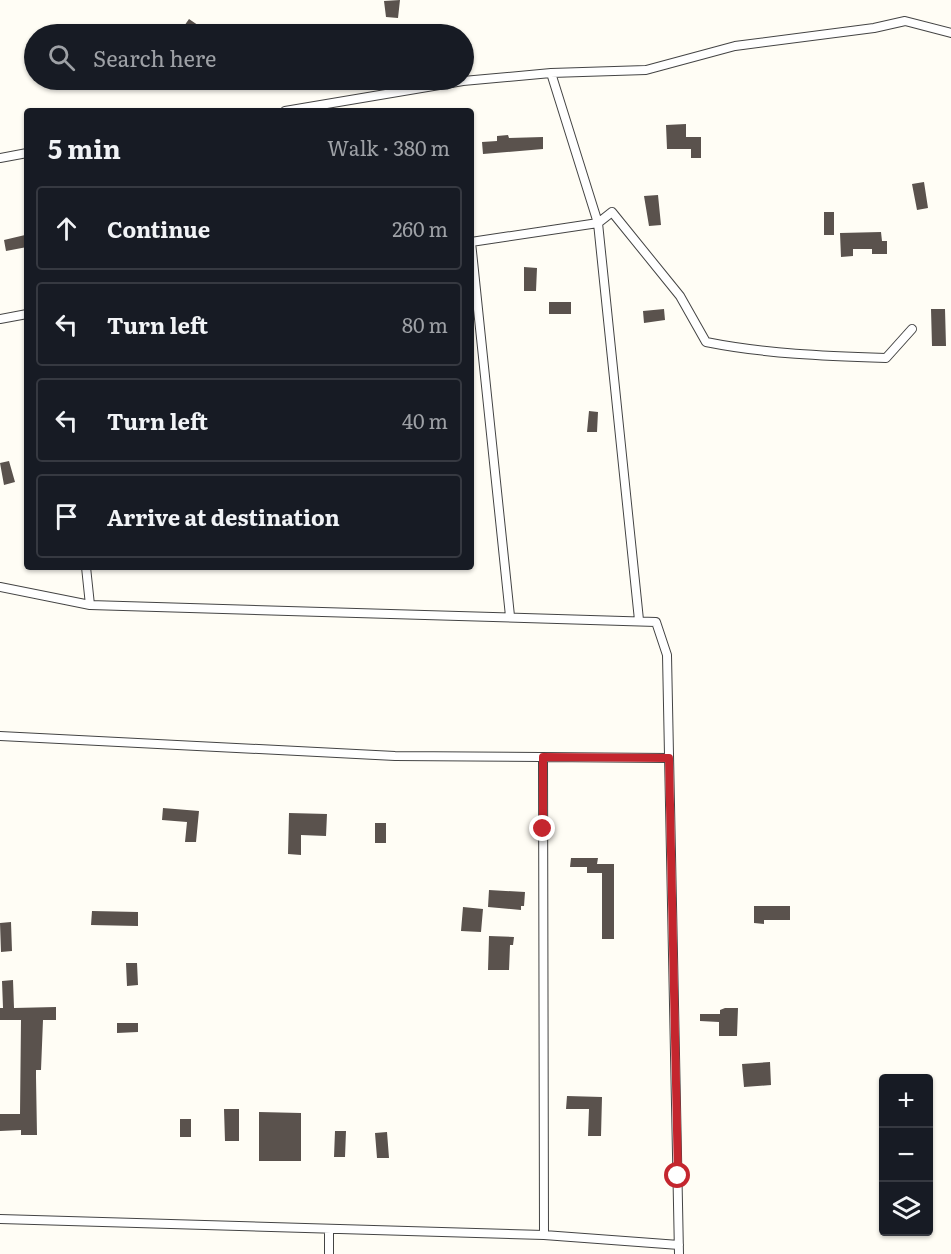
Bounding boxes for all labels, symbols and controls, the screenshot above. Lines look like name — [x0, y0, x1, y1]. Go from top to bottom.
search box — [24, 24, 474, 90]
icon: search — [45, 41, 78, 74]
text: Search here — [93, 41, 216, 74]
text: 5 min — [48, 128, 121, 167]
text: Walk · 380 m — [327, 132, 450, 162]
icon: ahead — [50, 212, 83, 245]
text: Continue — [107, 212, 210, 245]
text: 260 m — [392, 213, 448, 243]
icon: left — [50, 308, 83, 341]
text: Turn left — [107, 308, 208, 341]
text: 80 m — [402, 309, 448, 339]
icon: left — [50, 404, 83, 437]
text: Turn left — [107, 404, 208, 437]
text: 40 m — [402, 405, 448, 435]
icon: arrive — [50, 500, 83, 533]
text: Arrive at destination — [107, 500, 340, 533]
route end — [529, 815, 555, 841]
map controls — [879, 1074, 933, 1236]
button: + — [879, 1074, 933, 1128]
button: − — [879, 1128, 933, 1182]
route start — [664, 1162, 690, 1188]
button: layers — [879, 1182, 933, 1236]

